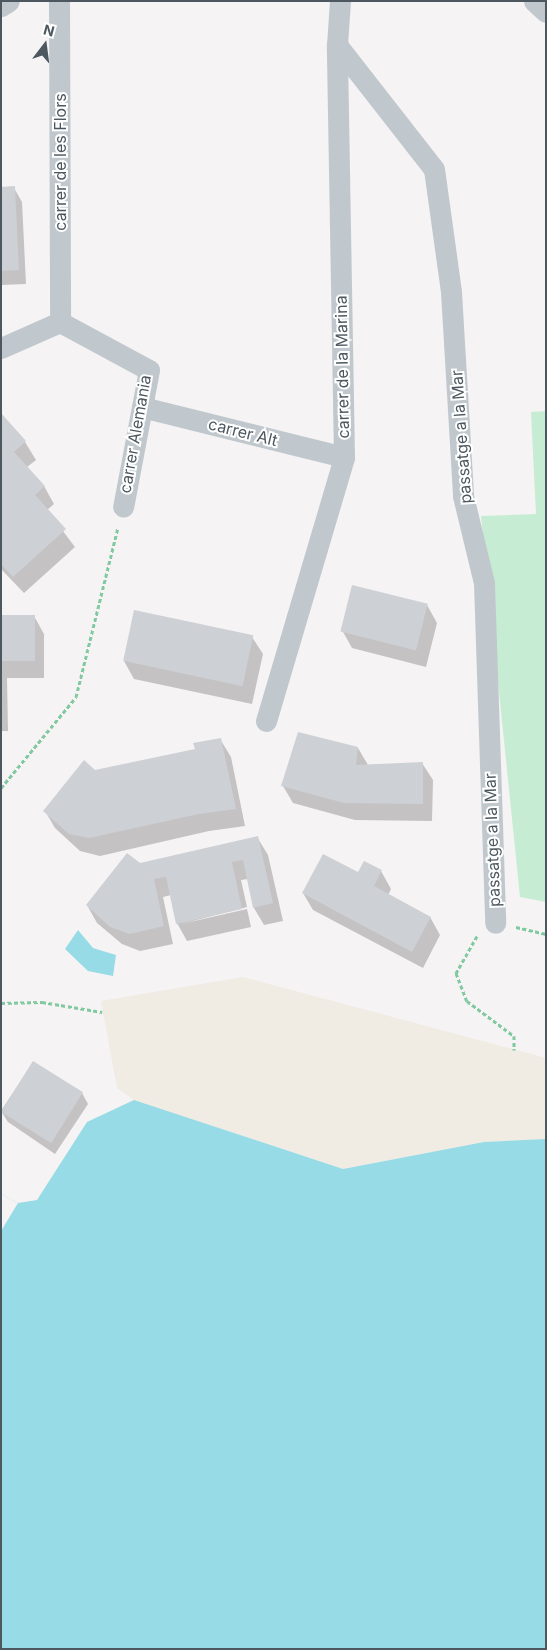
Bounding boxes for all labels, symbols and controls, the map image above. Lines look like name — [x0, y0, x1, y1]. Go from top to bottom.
north arrow — [20, 20, 70, 70]
text: N — [42, 20, 56, 40]
street label: carrer de les Flors — [50, 93, 70, 231]
street label: carrer de la Marina — [331, 295, 353, 439]
street label: passatge a la Mar — [447, 370, 475, 504]
street label: carrer Alemania — [115, 373, 155, 495]
street label: carrer Alt — [206, 414, 280, 450]
street label: passatge a la Mar — [480, 773, 504, 907]

